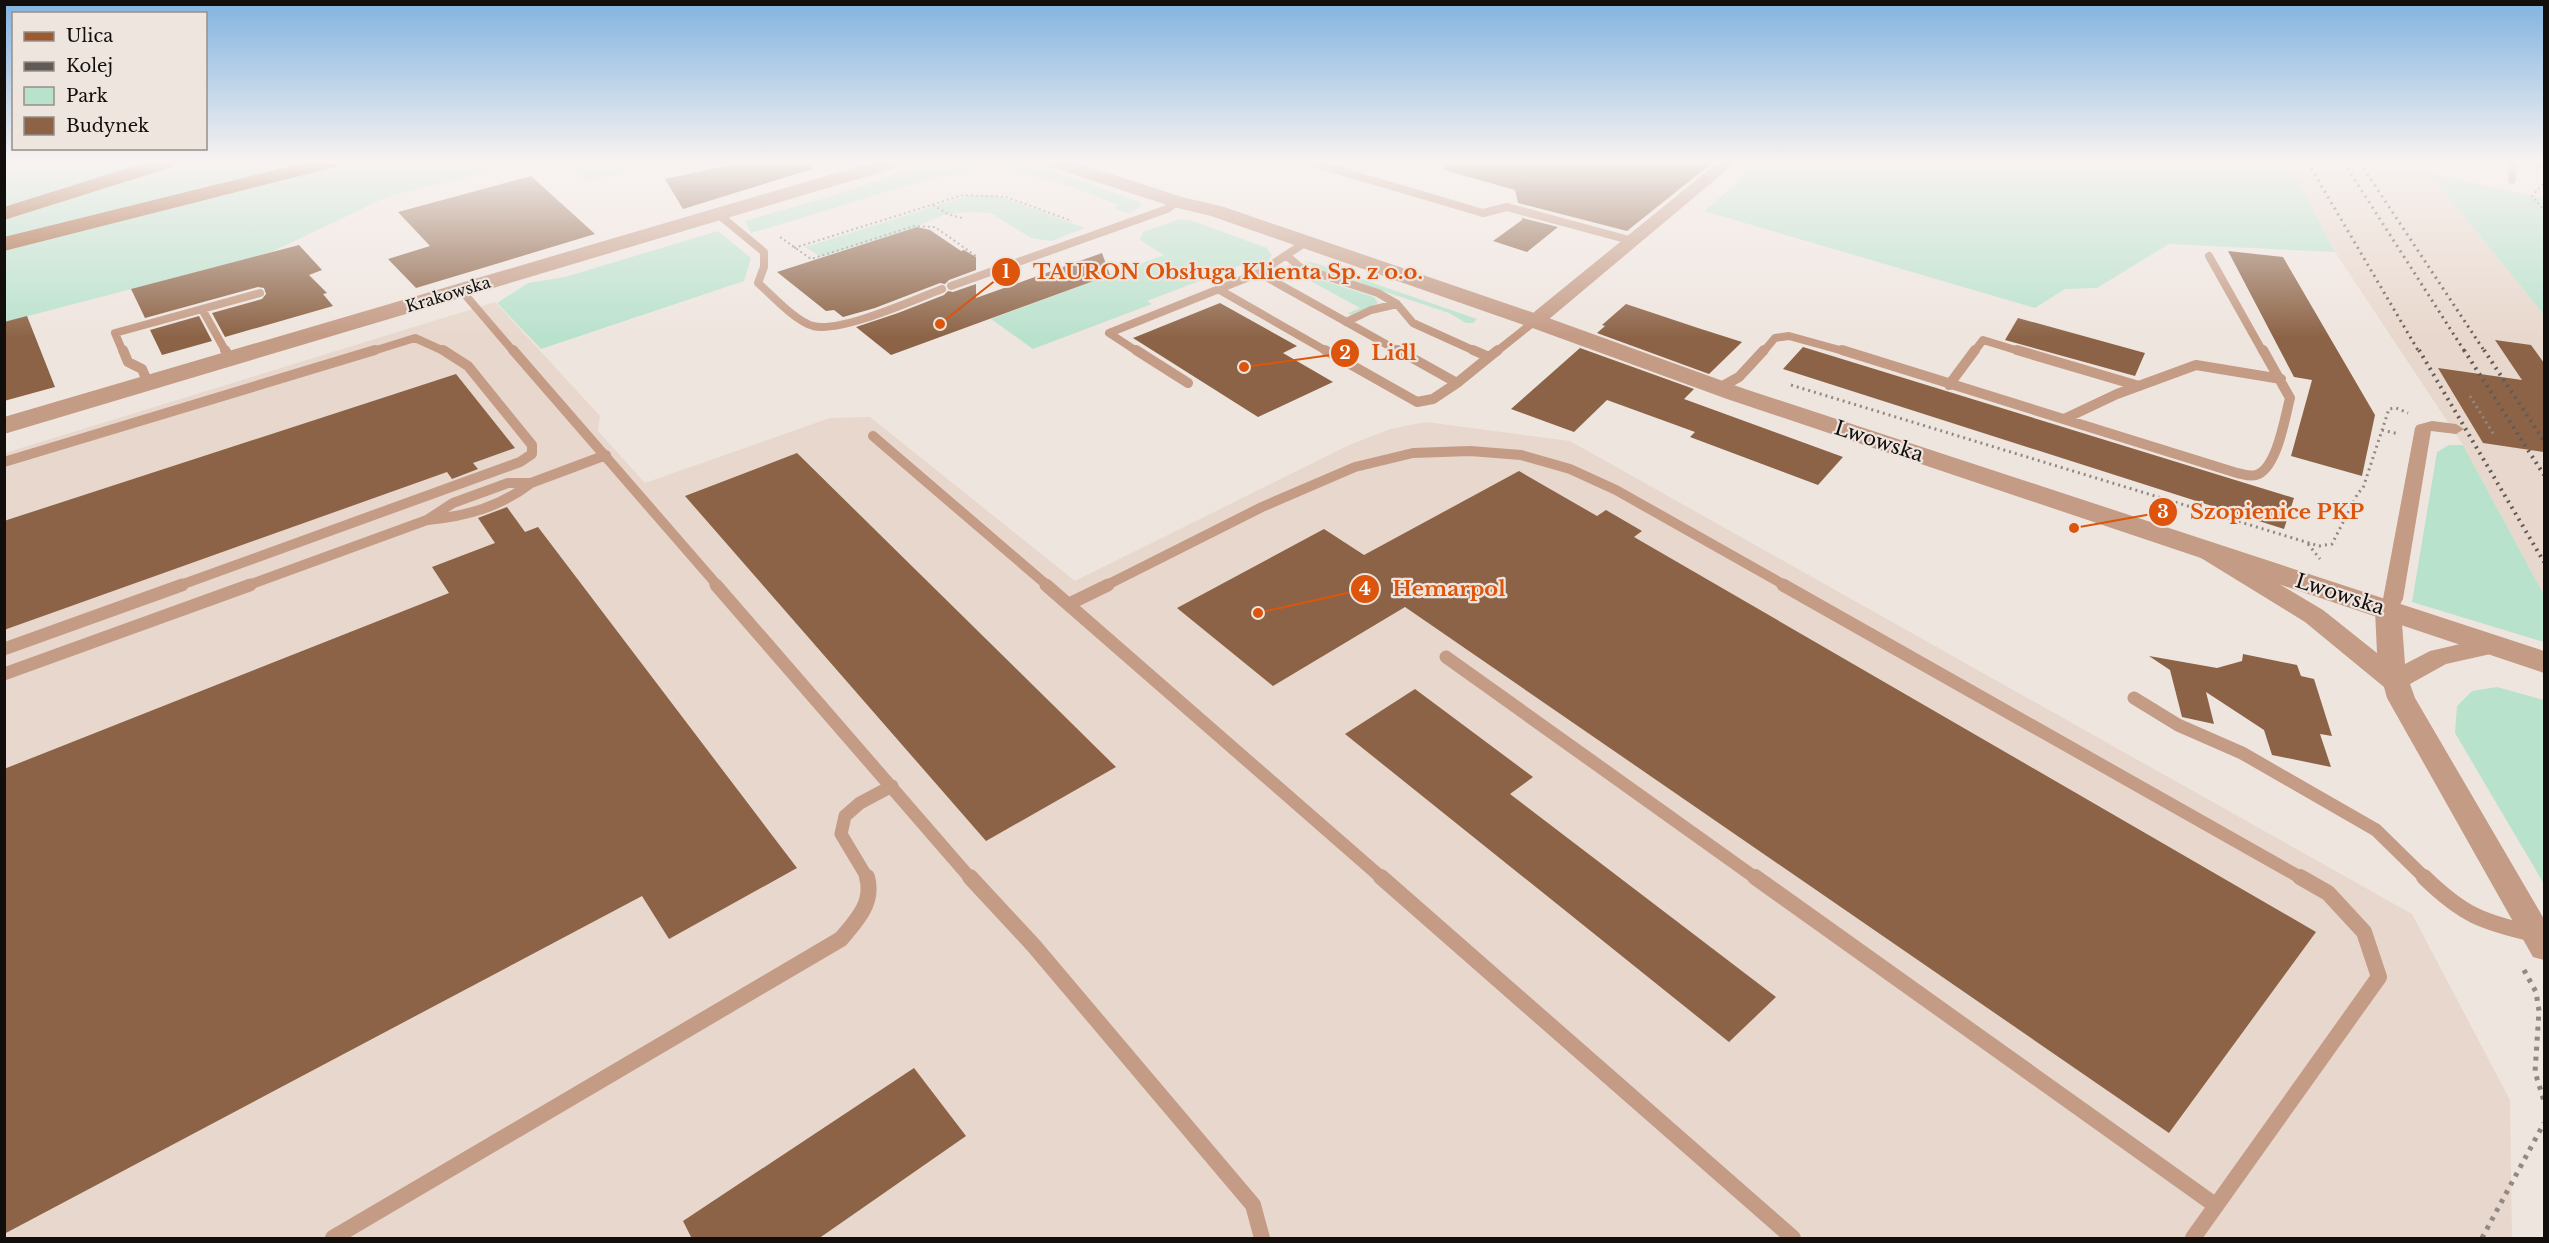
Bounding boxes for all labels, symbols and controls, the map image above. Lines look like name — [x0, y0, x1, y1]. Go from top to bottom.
legend — [12, 12, 207, 150]
text: Ulica — [66, 25, 113, 47]
text: Kolej — [66, 55, 113, 77]
text: Park — [66, 85, 108, 107]
text: Budynek — [66, 115, 149, 137]
callout: TAURON Obsługa Klienta Sp. z o.o. — [991, 252, 1435, 291]
text: TAURON Obsługa Klienta Sp. z o.o. — [1033, 259, 1423, 285]
text: 1 — [1002, 261, 1010, 283]
street label: Krakowska — [403, 272, 493, 316]
callout: Lidl — [1330, 334, 1429, 373]
text: Lidl — [1371, 340, 1417, 366]
text: 2 — [1339, 342, 1351, 364]
street label: Lwowska — [1831, 415, 1927, 467]
callout: Szopienice PKP — [2148, 492, 2376, 531]
text: Szopienice PKP — [2190, 499, 2364, 525]
text: 3 — [2157, 501, 2169, 523]
street label: Lwowska — [2292, 568, 2388, 620]
callout: Hemarpol — [1350, 569, 1517, 608]
text: Hemarpol — [1392, 576, 1506, 602]
text: 4 — [1359, 578, 1371, 600]

